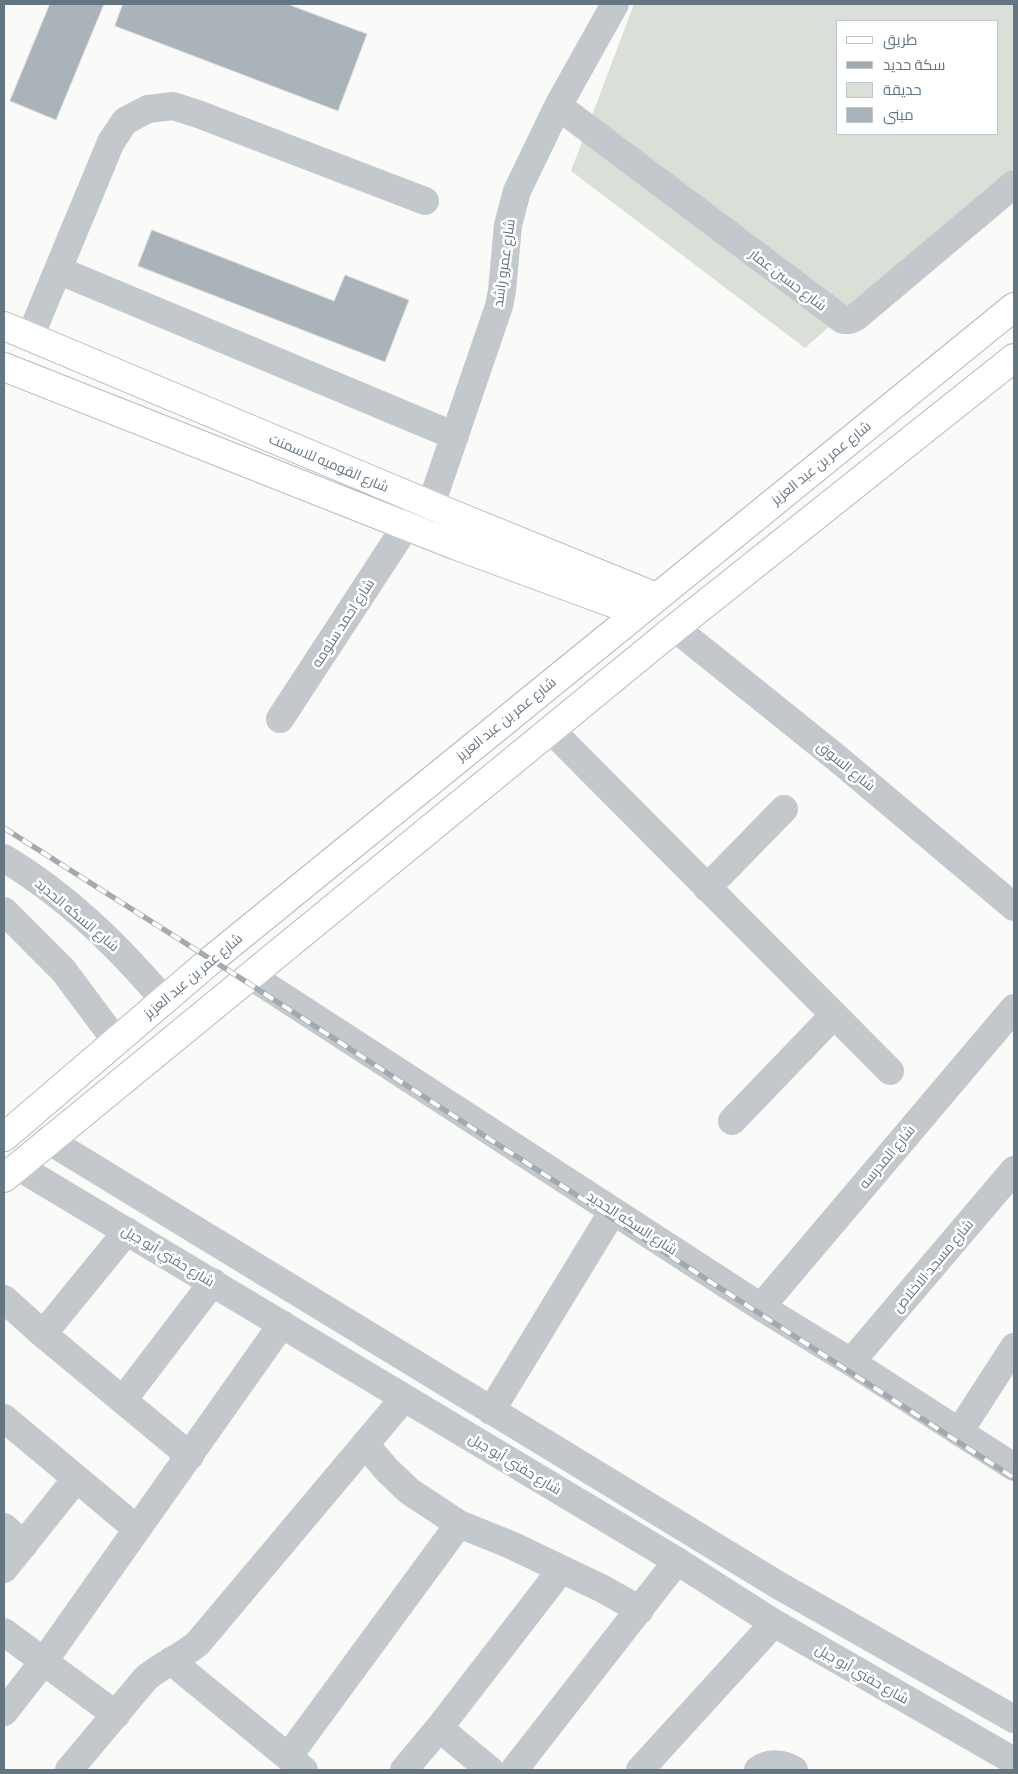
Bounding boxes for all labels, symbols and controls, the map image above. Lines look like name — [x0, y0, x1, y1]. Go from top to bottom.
legend — [836, 20, 998, 135]
text: طريق — [883, 30, 917, 48]
text: سكة حديد — [883, 55, 945, 73]
text: حديقة — [883, 80, 922, 98]
text: مبنى — [883, 105, 914, 123]
street label: شارع عمرو راشد — [490, 218, 518, 308]
street label: شارع حسين عمار — [746, 246, 830, 314]
street label: شارع عمر بن عبد العزيز — [768, 418, 874, 508]
street label: شارع القوميه للاسمنت — [267, 430, 391, 496]
street label: شارع احمد سلومه — [308, 576, 378, 670]
street label: شارع عمر بن عبد العزيز — [453, 674, 559, 764]
street label: شارع السوق — [814, 738, 878, 794]
street label: شارع السكه الحديد — [32, 875, 122, 955]
street label: شارع عمر بن عبد العزيز — [140, 930, 246, 1022]
street label: شارع المدرسه — [856, 1122, 918, 1192]
street label: شارع السكه الحديد — [584, 1188, 680, 1258]
street label: شارع مسجد الاخلاص — [889, 1216, 977, 1316]
street label: شارع حفني أبو جبل — [119, 1222, 217, 1290]
street label: شارع حفني أبو جبل — [466, 1430, 564, 1498]
street label: شارع حفني أبو جبل — [812, 1640, 912, 1708]

